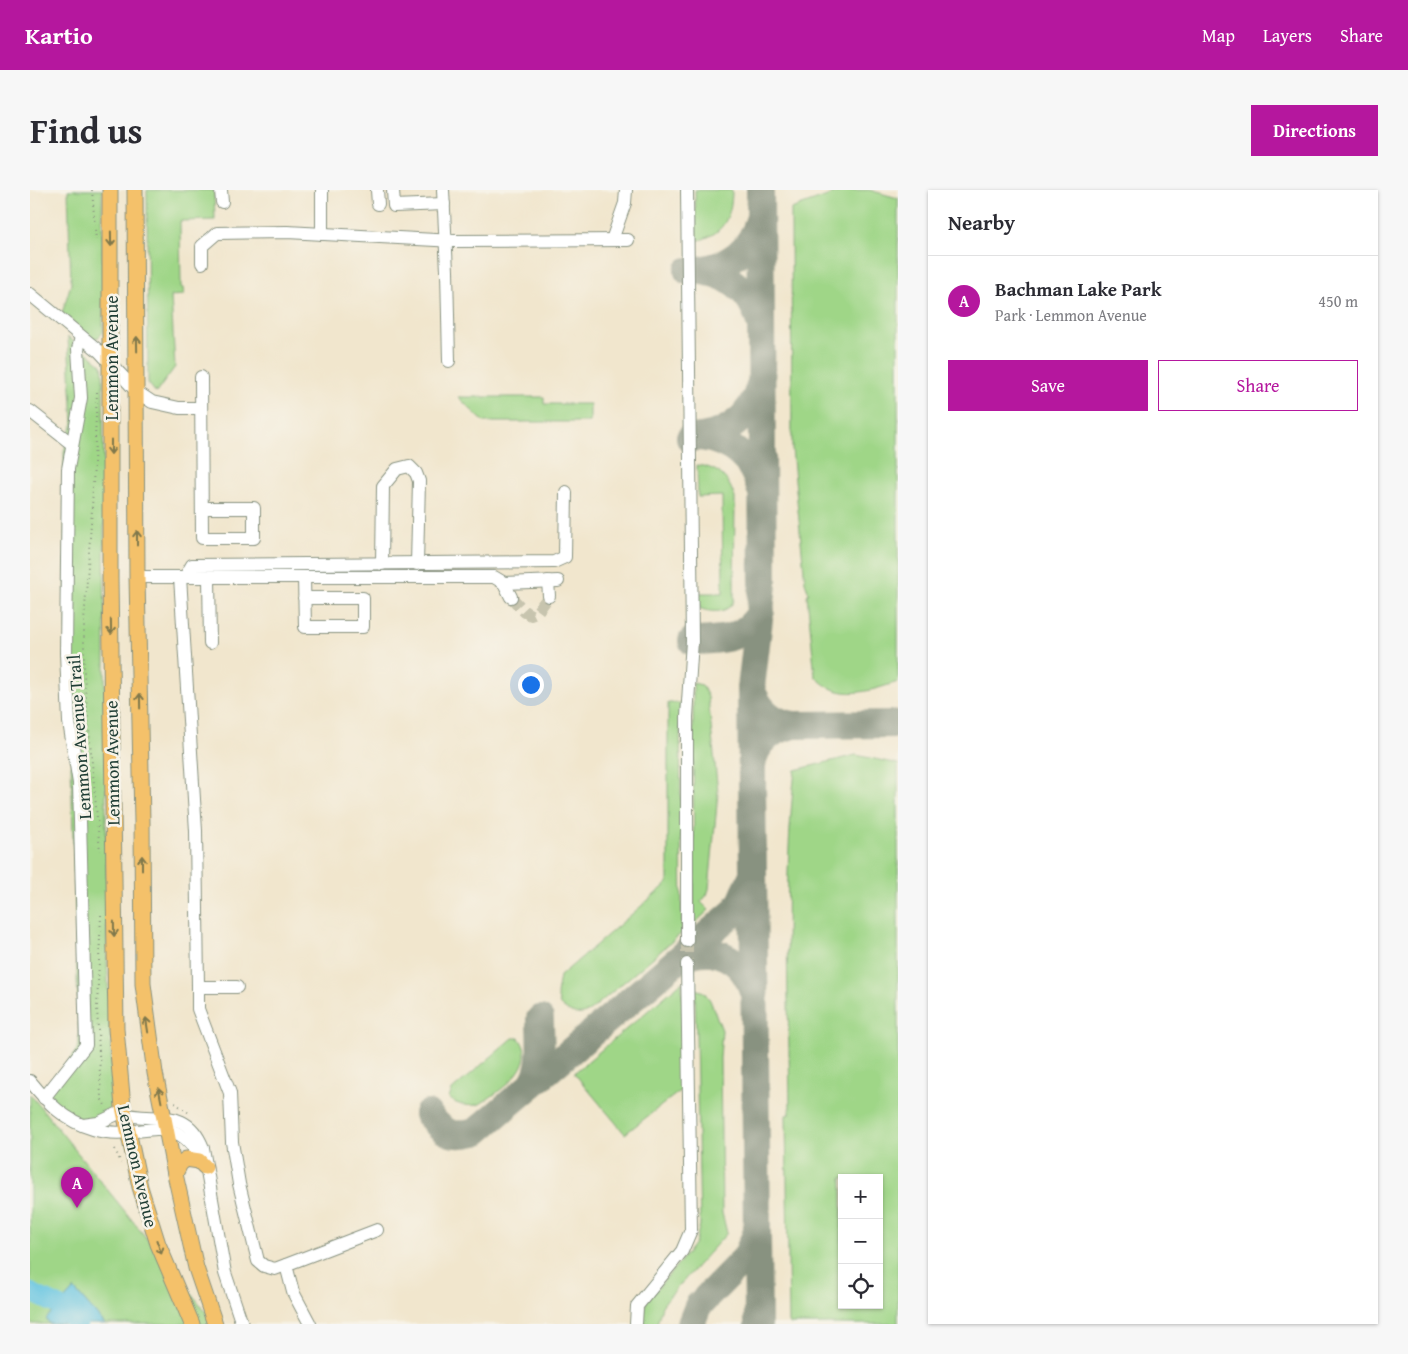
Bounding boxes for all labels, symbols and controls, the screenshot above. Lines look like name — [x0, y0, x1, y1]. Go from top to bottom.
text: Kartio — [25, 18, 93, 53]
text: Map — [1202, 22, 1235, 49]
text: Layers — [1263, 22, 1312, 49]
text: Share — [1340, 22, 1383, 49]
text: Find us — [30, 105, 143, 156]
button: Directions — [1251, 105, 1378, 156]
text: Nearby — [948, 207, 1015, 238]
one-way arrow — [106, 230, 116, 246]
text: Bachman Lake Park — [995, 275, 1162, 303]
text: A — [959, 289, 969, 313]
text: 450 m — [1318, 289, 1358, 313]
street label: Lemmon Avenue — [98, 295, 125, 421]
text: Park · Lemmon Avenue — [995, 303, 1147, 327]
one-way arrow — [132, 336, 142, 352]
button: Save — [948, 360, 1148, 411]
button: Share — [1158, 360, 1358, 411]
one-way arrow — [106, 439, 116, 455]
one-way arrow — [132, 530, 142, 546]
one-way arrow — [106, 618, 116, 634]
street label: Lemmon Avenue Trail — [60, 654, 98, 820]
your location — [518, 672, 544, 698]
one-way arrow — [135, 693, 145, 709]
street label: Lemmon Avenue — [97, 700, 127, 826]
one-way arrow — [137, 855, 147, 872]
one-way arrow — [109, 920, 119, 937]
one-way arrow — [142, 1018, 152, 1034]
one-way arrow — [154, 1087, 164, 1103]
street label: Lemmon Avenue — [111, 1102, 165, 1230]
pin: A — [61, 1167, 93, 1208]
map controls — [838, 1174, 883, 1309]
button: + — [838, 1174, 883, 1219]
button: − — [838, 1219, 883, 1264]
one-way arrow — [155, 1239, 164, 1254]
button: locate — [838, 1264, 883, 1309]

